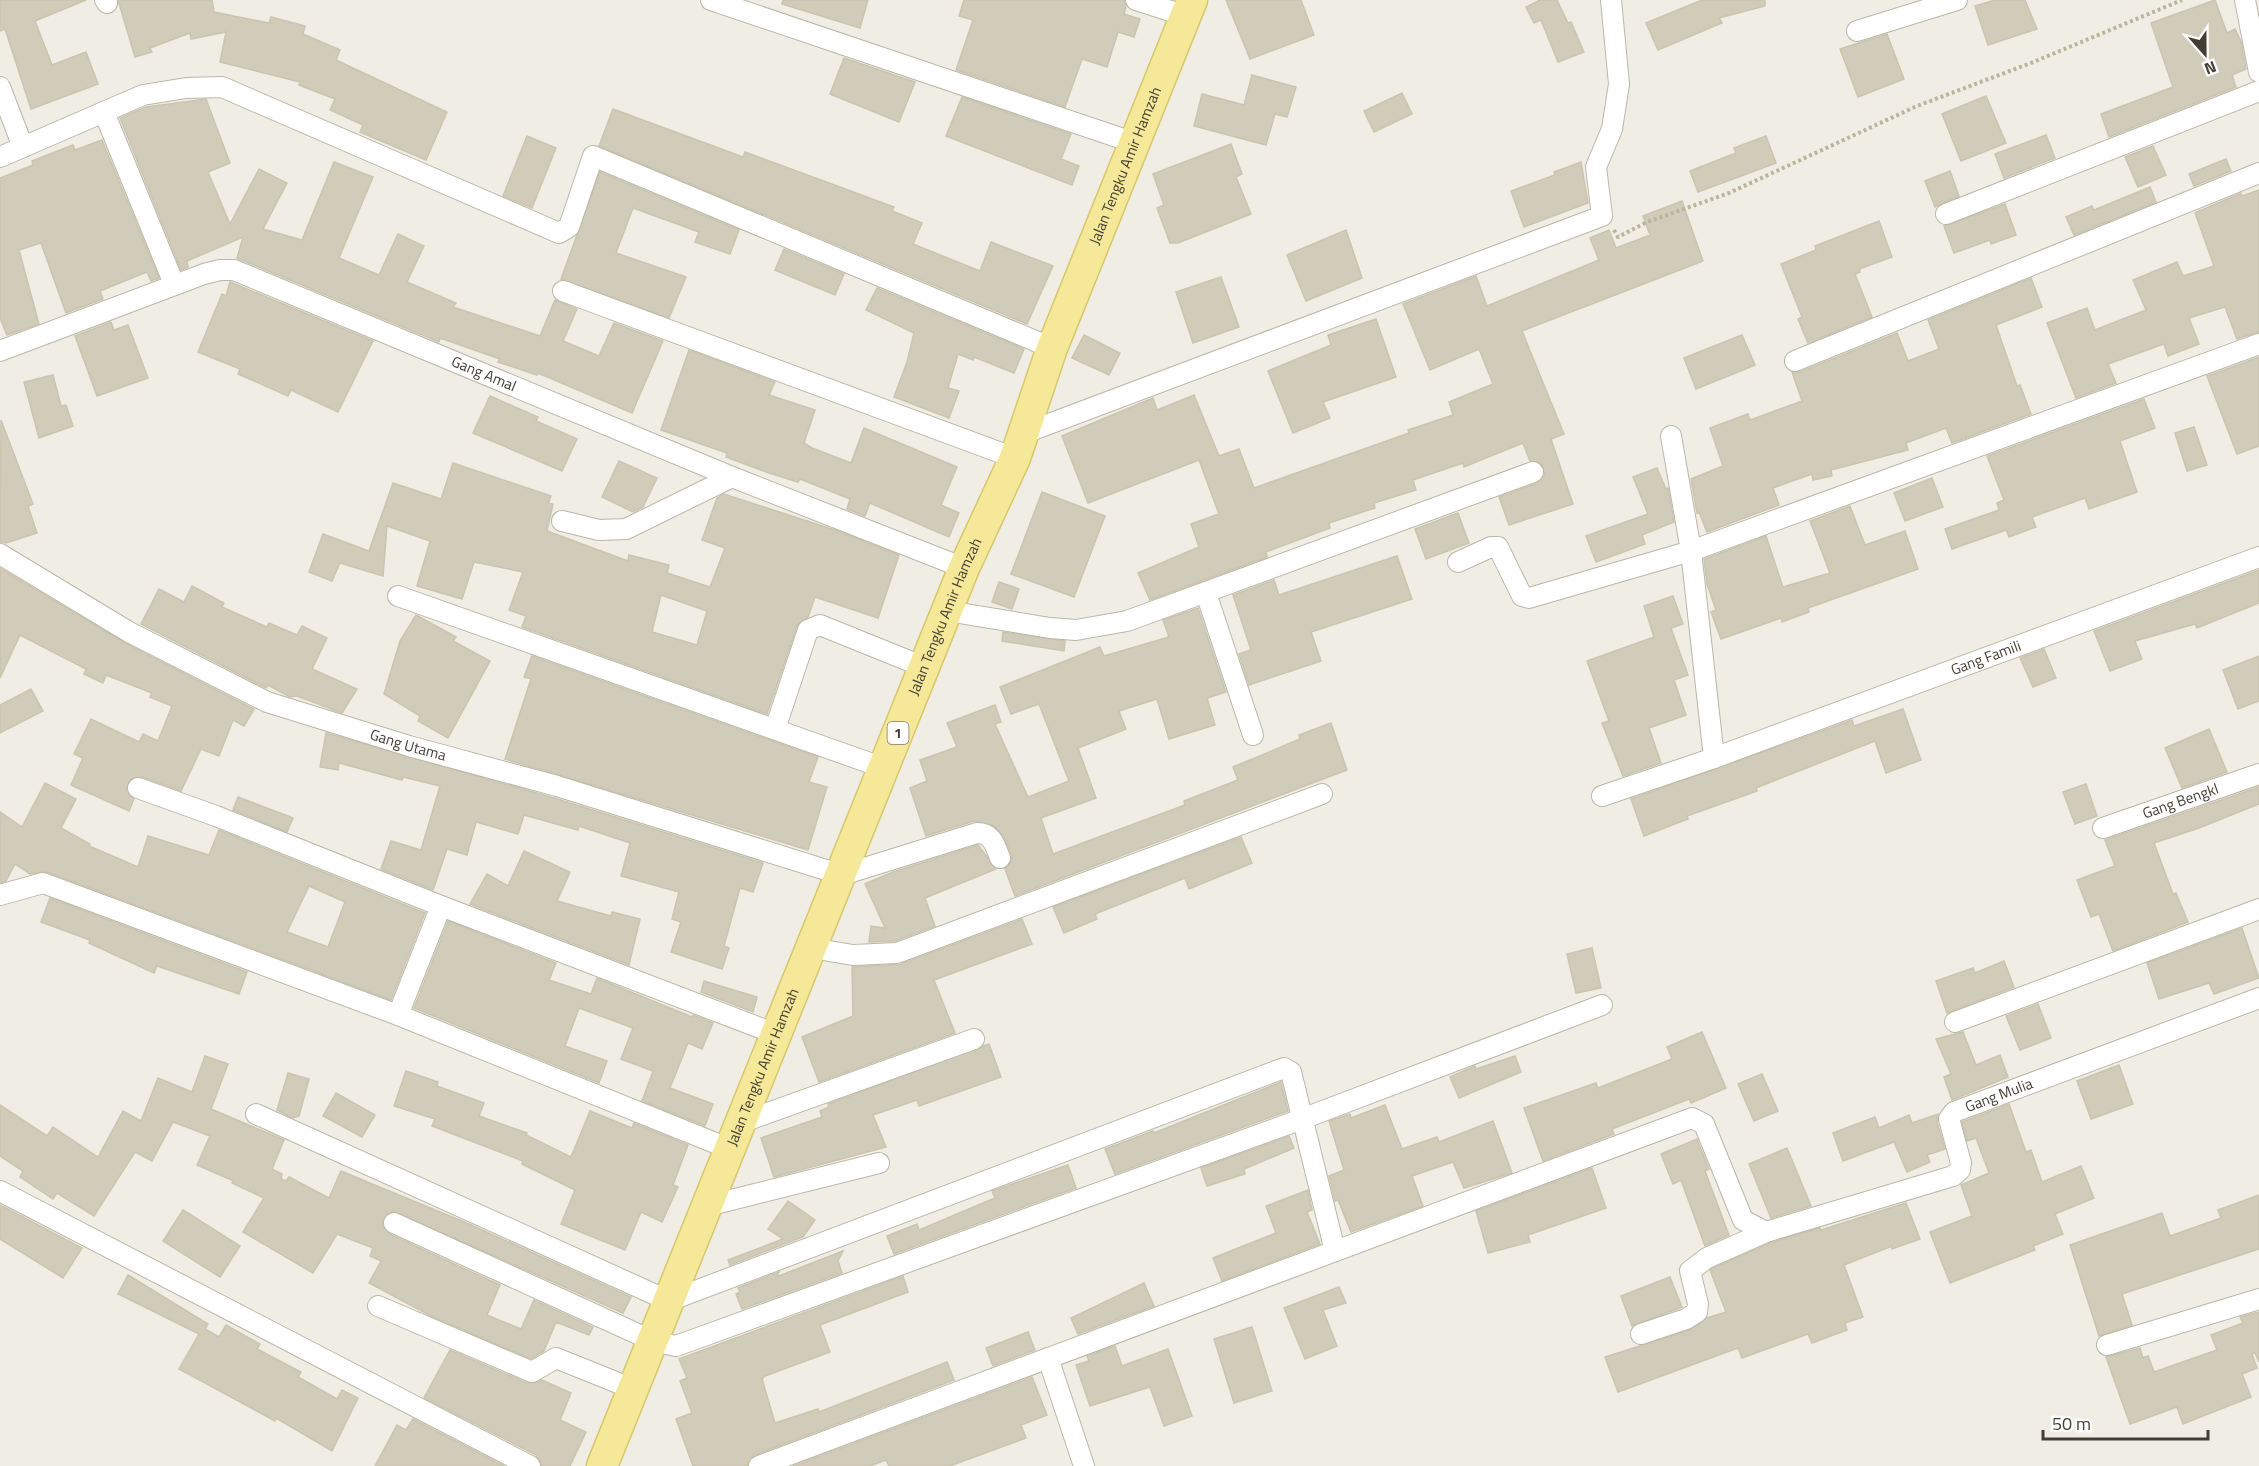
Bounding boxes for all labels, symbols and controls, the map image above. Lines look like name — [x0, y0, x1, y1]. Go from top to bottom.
north arrow — [2175, 24, 2235, 84]
text: N — [2201, 55, 2220, 81]
street label: Jalan Tengku Amir Hamzah — [1083, 83, 1167, 248]
street label: Gang Amal — [448, 350, 520, 397]
street label: Jalan Tengku Amir Hamzah — [902, 534, 987, 699]
street label: Gang Famili — [1947, 634, 2024, 681]
road number: 1 — [888, 722, 908, 744]
street label: Gang Utama — [367, 723, 449, 767]
street label: Gang Bengkl — [2139, 777, 2221, 825]
street label: Jalan Tengku Amir Hamzah — [720, 985, 804, 1149]
street label: Gang Mulia — [1962, 1071, 2036, 1118]
scale bar — [2043, 1403, 2208, 1441]
text: 50 m — [2052, 1410, 2091, 1437]

